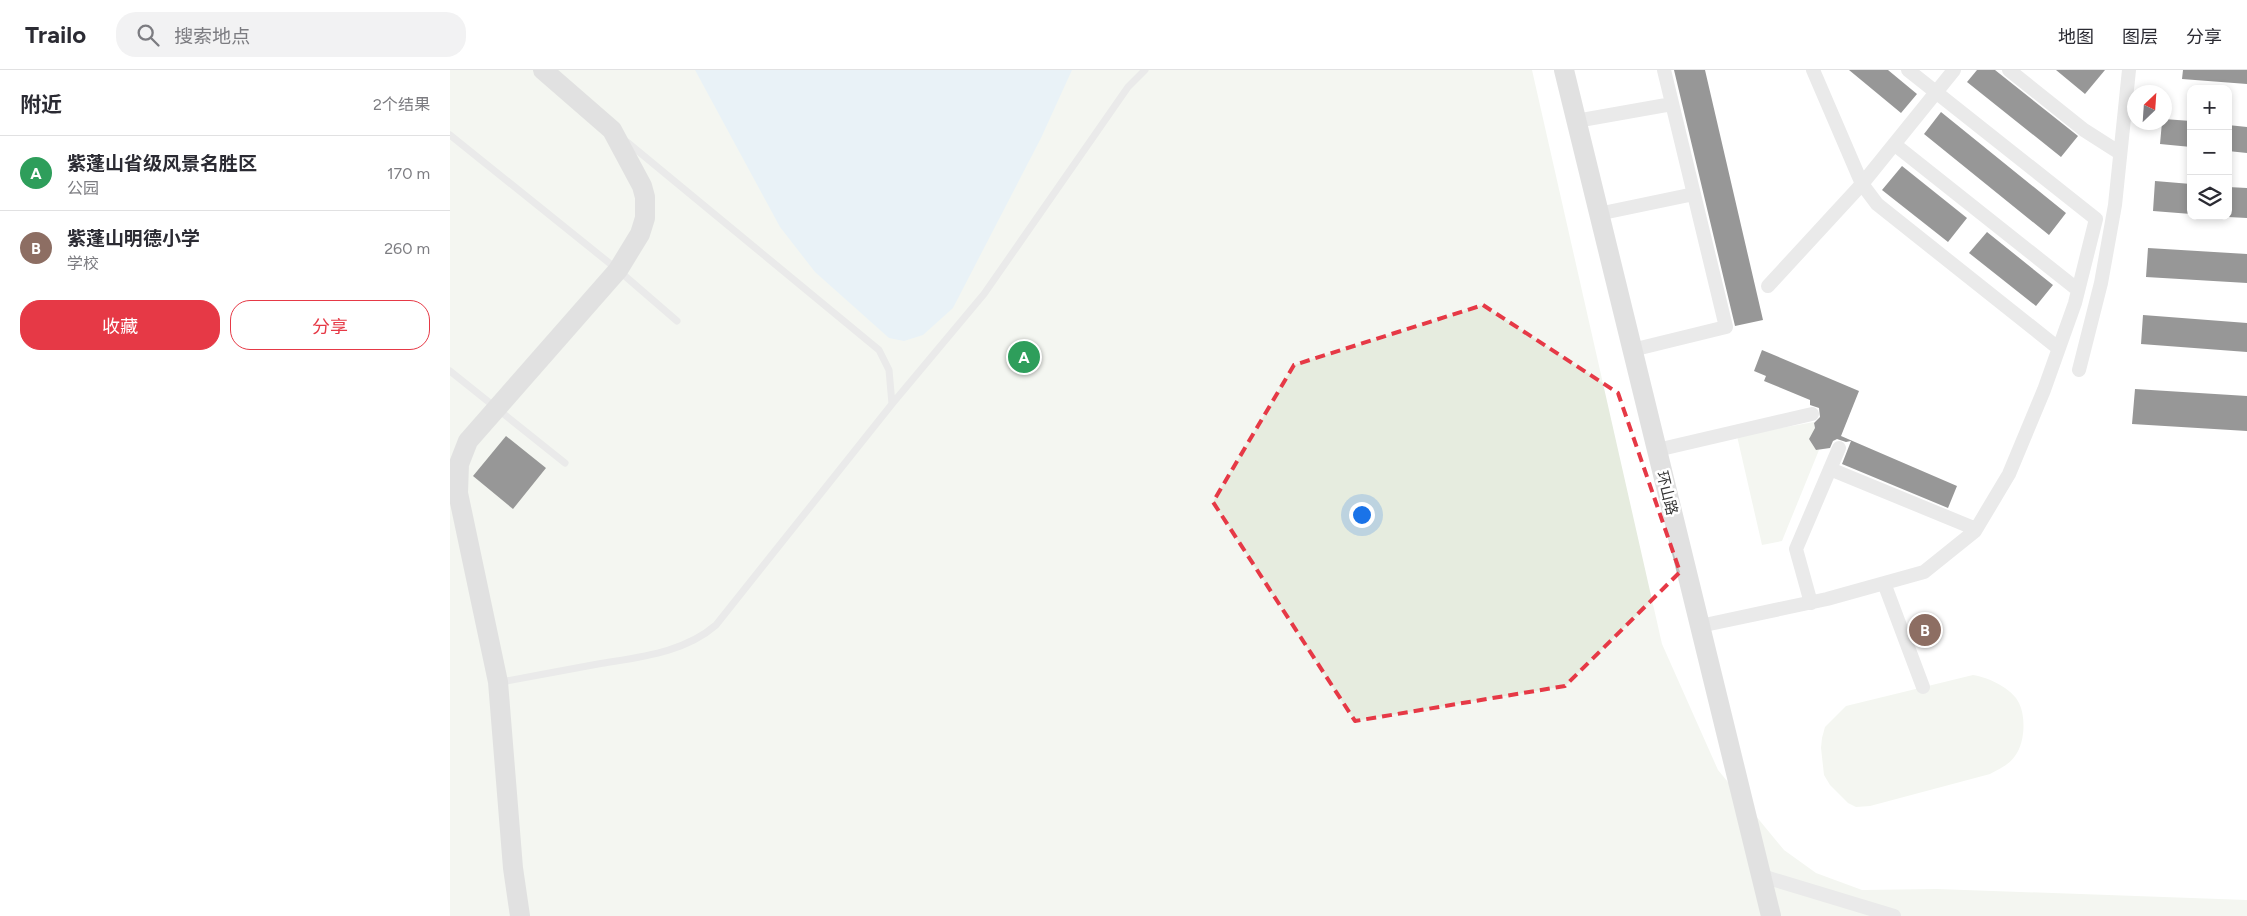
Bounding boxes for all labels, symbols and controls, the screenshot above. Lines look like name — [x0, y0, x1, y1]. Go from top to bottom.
search box — [116, 12, 466, 57]
text: Trailo — [25, 20, 86, 49]
icon: search — [134, 21, 162, 49]
text: 搜索地点 — [174, 25, 250, 48]
text: 地图 — [2058, 26, 2094, 48]
text: 图层 — [2122, 26, 2158, 48]
text: 分享 — [2186, 26, 2222, 48]
north arrow — [2127, 85, 2172, 130]
map controls — [2187, 85, 2232, 220]
button: + — [2187, 85, 2232, 130]
text: 附近 — [20, 92, 62, 117]
text: 2个结果 — [373, 95, 430, 114]
button: − — [2187, 130, 2232, 175]
text: 紫蓬山省级风景名胜区 — [67, 152, 257, 175]
text: A — [30, 164, 42, 183]
text: 170 m — [387, 164, 430, 183]
button: layers — [2187, 175, 2232, 220]
text: 公园 — [67, 179, 99, 198]
text: 紫蓬山明德小学 — [67, 227, 200, 250]
text: B — [31, 239, 41, 258]
text: 260 m — [384, 239, 430, 258]
text: 学校 — [67, 254, 99, 273]
button: 收藏 — [20, 300, 220, 350]
button: 分享 — [230, 300, 430, 350]
pin: A — [1008, 338, 1040, 376]
street label: 环山路 — [1653, 469, 1681, 517]
your location — [1349, 502, 1375, 528]
pin: B — [1909, 611, 1941, 649]

